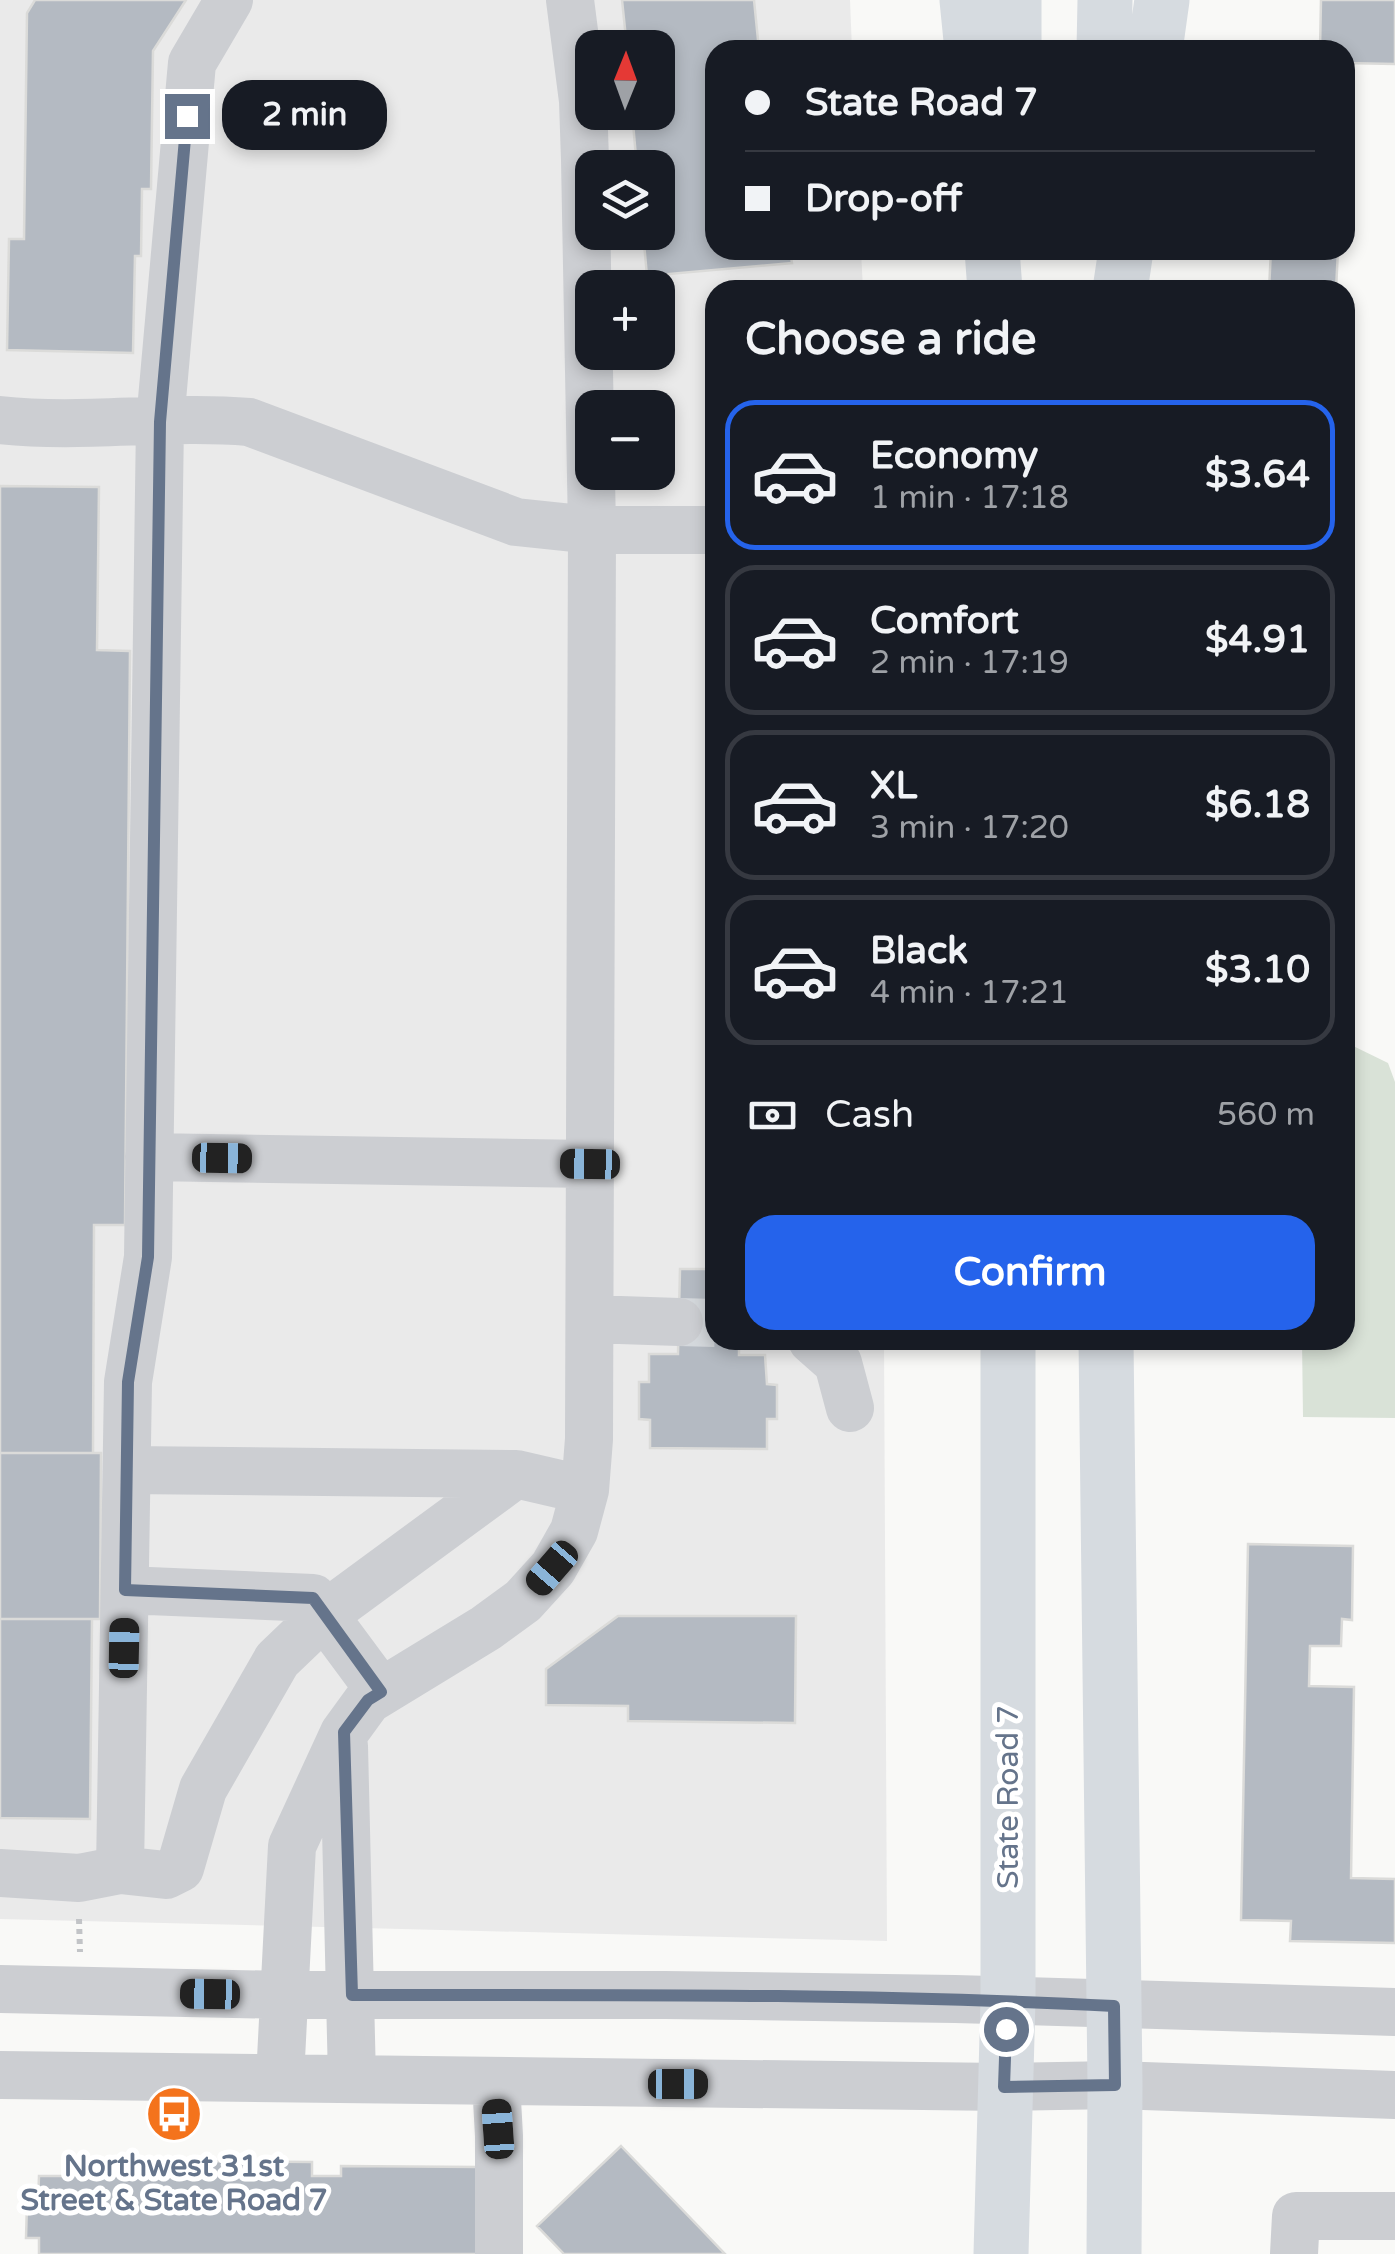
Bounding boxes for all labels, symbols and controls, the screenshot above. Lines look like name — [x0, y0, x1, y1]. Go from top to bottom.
north arrow — [575, 30, 675, 130]
map controls — [575, 30, 675, 490]
text: State Road 7 — [805, 80, 1038, 126]
callout: 2 min — [222, 81, 387, 151]
route end — [165, 94, 210, 139]
text: 2 min — [262, 96, 347, 134]
button: layers — [575, 150, 675, 250]
text: Drop-off — [805, 176, 962, 222]
button: + — [575, 270, 675, 370]
text: Choose a ride — [745, 313, 1036, 367]
button: − — [575, 390, 675, 490]
icon: car — [750, 430, 840, 520]
text: Economy — [870, 433, 1038, 479]
text: $3.64 — [1205, 452, 1310, 498]
text: 1 min · 17:18 — [870, 479, 1069, 517]
icon: car — [750, 595, 840, 685]
text: Comfort — [870, 598, 1019, 644]
text: $4.91 — [1205, 617, 1310, 663]
text: 2 min · 17:19 — [870, 644, 1069, 682]
icon: car — [750, 760, 840, 850]
text: XL — [870, 763, 917, 809]
text: $6.18 — [1205, 782, 1310, 828]
text: 3 min · 17:20 — [870, 809, 1069, 847]
icon: car — [750, 925, 840, 1015]
text: Black — [870, 928, 968, 974]
text: $3.10 — [1205, 947, 1310, 993]
text: 4 min · 17:21 — [870, 974, 1069, 1012]
icon: cash — [745, 1088, 800, 1143]
text: Cash — [825, 1092, 914, 1138]
text: 560 m — [1217, 1096, 1315, 1134]
car — [192, 1142, 252, 1174]
car — [560, 1148, 620, 1180]
button: Confirm — [745, 1215, 1315, 1330]
car — [521, 1536, 583, 1600]
car — [108, 1618, 140, 1678]
street label: State Road 7 — [990, 1705, 1027, 1889]
car — [180, 1978, 240, 2010]
route start — [984, 2007, 1029, 2052]
car — [648, 2069, 708, 2099]
bus stop icon: Northwest 31st Street & State Road 7 — [144, 2084, 204, 2144]
car — [481, 2098, 515, 2160]
place label: Northwest 31st Street & State Road 7 — [20, 2148, 328, 2219]

